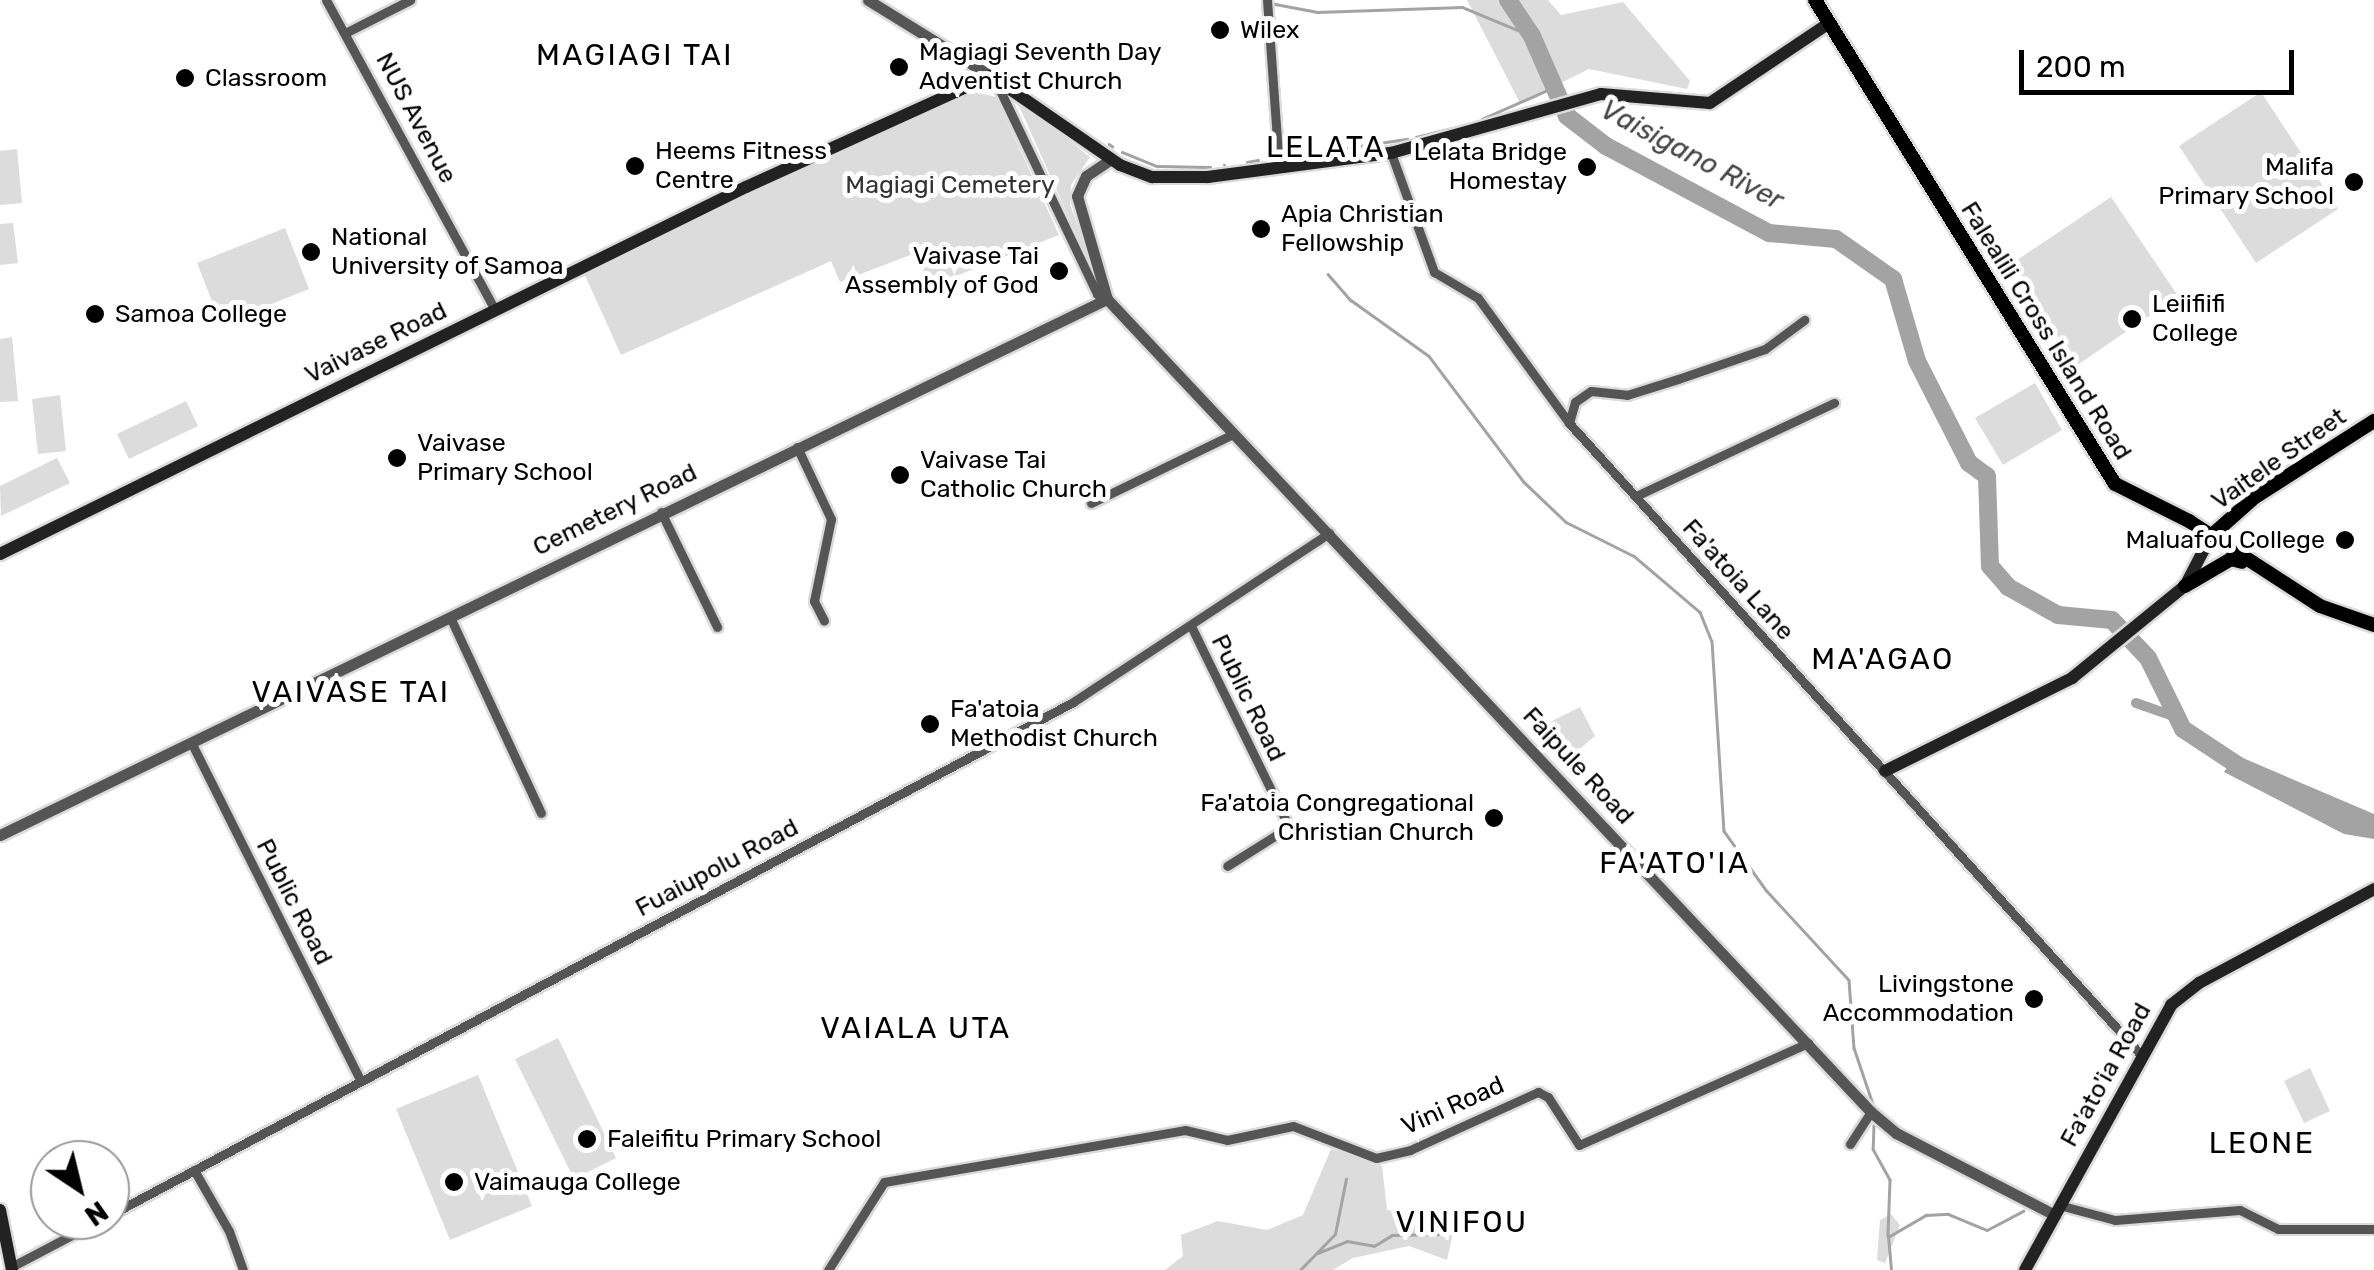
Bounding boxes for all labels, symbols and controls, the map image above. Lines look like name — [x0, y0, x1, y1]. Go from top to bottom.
place label: Wilex — [1240, 15, 1299, 45]
marker: Wilex — [1209, 19, 1231, 41]
scale bar — [2024, 30, 2299, 92]
district label: MAGIAGI TAI — [536, 37, 734, 73]
place label: Magiagi Seventh Day Adventist Church — [919, 38, 1162, 97]
street label: NUS Avenue — [369, 47, 463, 189]
text: 200 m — [2036, 49, 2126, 85]
marker: Magiagi Seventh Day Adventist Church — [888, 56, 910, 78]
place label: Classroom — [205, 63, 327, 93]
marker: Classroom — [174, 67, 196, 89]
water label: Vaisigano River — [1595, 93, 1789, 217]
district label: LELATA — [1266, 129, 1386, 165]
place label: Heems Fitness Centre — [655, 137, 827, 196]
place label: Lelata Bridge Homestay — [1414, 138, 1567, 197]
place label: Malifa Primary School — [2158, 153, 2334, 212]
marker: Heems Fitness Centre — [624, 155, 646, 177]
marker: Lelata Bridge Homestay — [1576, 156, 1598, 178]
park label: Magiagi Cemetery — [845, 170, 1055, 200]
marker: Malifa Primary School — [2343, 171, 2365, 193]
street label: Falealili Cross Island Road — [1954, 196, 2138, 466]
place label: Apia Christian Fellowship — [1281, 200, 1444, 259]
marker: Apia Christian Fellowship — [1250, 218, 1272, 240]
place label: National University of Samoa — [331, 223, 565, 282]
marker: National University of Samoa — [300, 241, 322, 263]
place label: Vaivase Tai Assembly of God — [843, 242, 1039, 301]
marker: Vaivase Tai Assembly of God — [1048, 260, 1070, 282]
place label: Leiifiifi College — [2152, 290, 2238, 349]
street label: Vaivase Road — [300, 296, 452, 390]
place label: Samoa College — [115, 299, 287, 329]
marker: Samoa College — [84, 303, 106, 325]
marker: Leiifiifi College — [2121, 308, 2143, 330]
street label: Vaitele Street — [2206, 402, 2352, 516]
place label: Vaivase Primary School — [417, 429, 593, 488]
place label: Vaivase Tai Catholic Church — [920, 446, 1107, 505]
marker: Vaivase Primary School — [386, 447, 408, 469]
street label: Cemetery Road — [528, 457, 702, 563]
marker: Vaivase Tai Catholic Church — [889, 464, 911, 486]
street label: Fa'atoia Lane — [1676, 513, 1800, 647]
place label: Maluafou College — [2126, 525, 2325, 555]
marker: Maluafou College — [2334, 529, 2356, 551]
street label: Public Road — [1204, 630, 1292, 766]
district label: MA'AGAO — [1811, 641, 1955, 677]
district label: VAIVASE TAI — [251, 674, 451, 710]
place label: Fa'atoia Methodist Church — [950, 695, 1158, 754]
street label: Faipule Road — [1516, 701, 1640, 831]
marker: Fa'atoia Methodist Church — [919, 713, 941, 735]
place label: Fa'atoia Congregational Christian Church — [1200, 789, 1474, 848]
marker: Fa'atoia Congregational Christian Church — [1483, 807, 1505, 829]
street label: Fuaiupolu Road — [630, 812, 804, 924]
street label: Public Road — [249, 834, 339, 970]
district label: FA'ATO'IA — [1599, 845, 1751, 881]
place label: Livingstone Accommodation — [1823, 970, 2014, 1029]
marker: Livingstone Accommodation — [2023, 988, 2045, 1010]
street label: Fa'ato'ia Road — [2054, 998, 2158, 1152]
district label: VAIALA UTA — [820, 1010, 1012, 1046]
street label: Vini Road — [1397, 1070, 1509, 1142]
place label: Faleifitu Primary School — [607, 1124, 882, 1154]
district label: LEONE — [2209, 1125, 2315, 1161]
marker: Faleifitu Primary School — [576, 1128, 598, 1150]
north arrow — [30, 1140, 130, 1240]
place label: Vaimauga College — [474, 1167, 681, 1197]
marker: Vaimauga College — [443, 1171, 465, 1193]
text: N — [79, 1194, 114, 1233]
district label: VINIFOU — [1395, 1204, 1529, 1240]

